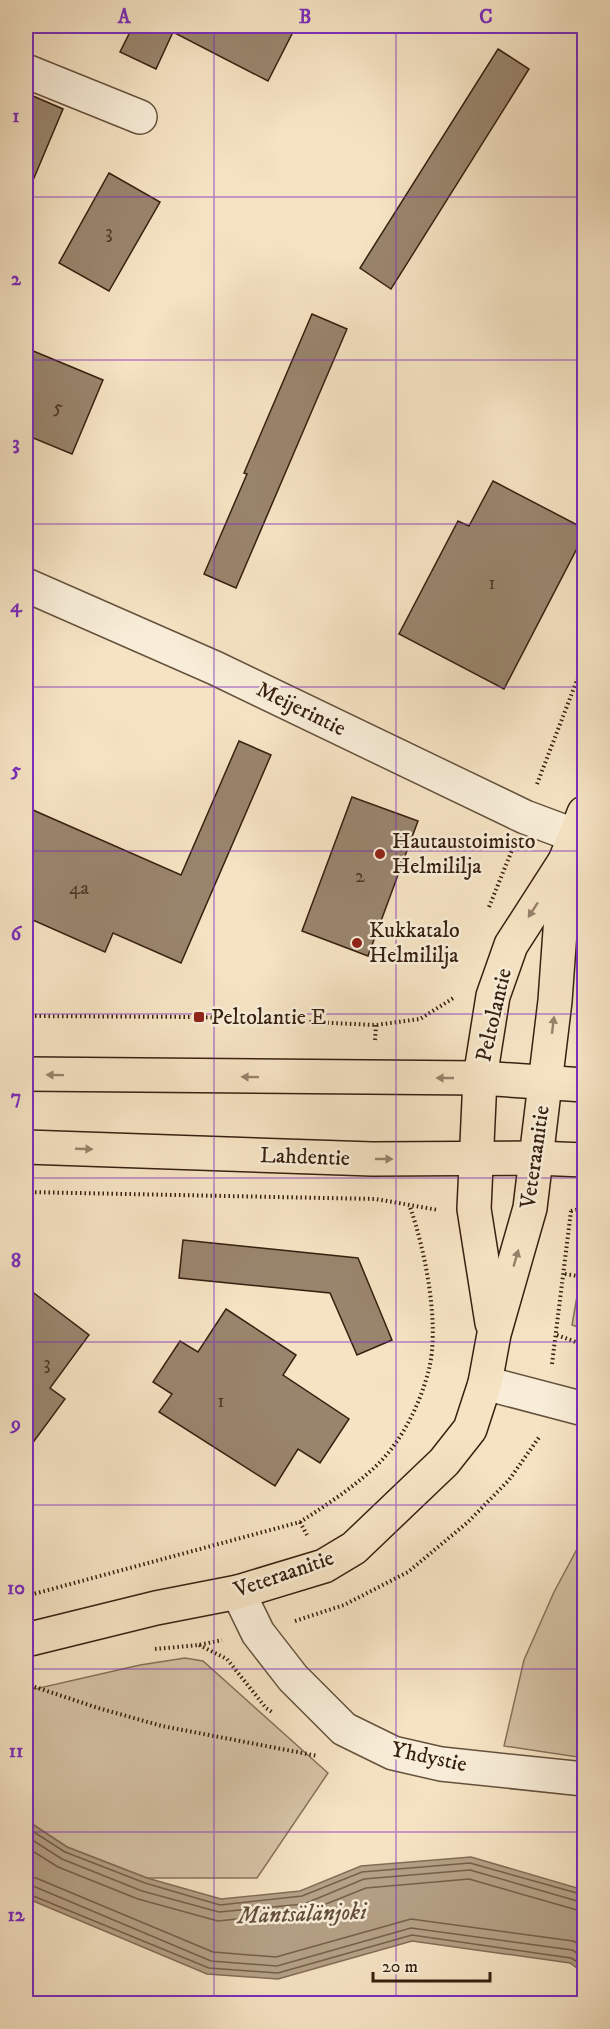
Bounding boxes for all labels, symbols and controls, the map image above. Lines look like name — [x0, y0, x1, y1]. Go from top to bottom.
text: A — [117, 5, 132, 30]
text: B — [299, 5, 311, 30]
text: C — [479, 5, 493, 30]
text: 1 — [12, 104, 20, 129]
house number: 3 — [105, 220, 113, 245]
text: 2 — [11, 267, 22, 292]
house number: 5 — [53, 395, 63, 420]
text: 3 — [12, 431, 20, 456]
house number: 1 — [488, 571, 496, 596]
text: 4 — [10, 594, 23, 619]
street label: Meijerintie — [252, 676, 350, 742]
text: 5 — [10, 758, 21, 783]
place label: Hautaustoimisto Helmililja — [392, 828, 536, 880]
marker: Hautaustoimisto Helmililja — [373, 847, 387, 861]
house number: 2 — [355, 864, 365, 889]
house number: 4a — [69, 876, 90, 901]
one-way arrow — [528, 902, 539, 918]
place label: Kukkatalo Helmililja — [369, 917, 460, 969]
text: 6 — [11, 922, 23, 947]
marker: Kukkatalo Helmililja — [350, 936, 364, 950]
street label: Peltolantie — [470, 966, 518, 1064]
place label: Peltolantie E — [211, 1004, 326, 1031]
marker: Peltolantie E — [192, 1010, 206, 1024]
one-way arrow — [548, 1015, 557, 1034]
one-way arrow — [46, 1070, 65, 1079]
one-way arrow — [241, 1072, 260, 1082]
one-way arrow — [436, 1073, 455, 1083]
text: 7 — [11, 1085, 21, 1110]
street label: Veteraanitie — [514, 1104, 556, 1211]
street label: Lahdentie — [260, 1142, 350, 1172]
one-way arrow — [74, 1144, 93, 1154]
one-way arrow — [374, 1154, 393, 1164]
text: 8 — [11, 1249, 21, 1274]
one-way arrow — [511, 1249, 521, 1267]
house number: 3 — [43, 1351, 51, 1376]
house number: 1 — [217, 1389, 225, 1414]
text: 9 — [9, 1412, 21, 1437]
street label: Veteraanitie — [230, 1544, 337, 1604]
text: 10 — [7, 1576, 25, 1601]
street label: Yhdystie — [389, 1736, 469, 1778]
text: 11 — [9, 1739, 23, 1764]
water label: Mäntsälänjoki — [235, 1897, 369, 1931]
text: 12 — [7, 1903, 26, 1928]
scale bar — [373, 1945, 490, 1983]
text: 20 m — [382, 1956, 418, 1978]

